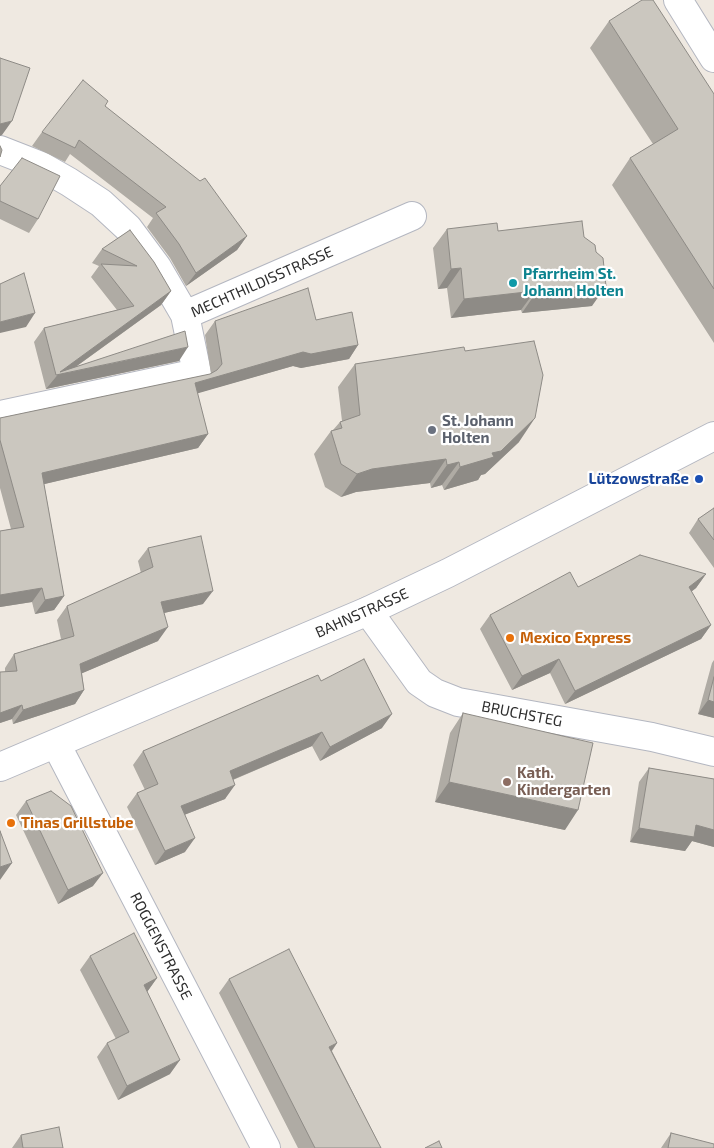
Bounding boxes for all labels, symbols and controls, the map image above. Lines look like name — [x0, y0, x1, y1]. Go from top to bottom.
street label: MECHTHILDISSTRASSE — [188, 243, 336, 321]
place label: Pfarrheim St. Johann Holten — [523, 265, 624, 300]
marker: Pfarrheim St. Johann Holten — [507, 277, 519, 289]
place label: St. Johann Holten — [442, 412, 514, 447]
marker: St. Johann Holten — [426, 424, 438, 436]
place label: Lützowstraße — [588, 470, 689, 488]
marker: Lützowstraße — [693, 473, 705, 485]
street label: BAHNSTRASSE — [313, 584, 411, 642]
place label: Mexico Express — [520, 629, 631, 647]
marker: Mexico Express — [504, 632, 516, 644]
street label: BRUCHSTEG — [480, 697, 564, 731]
place label: Kath. Kindergarten — [517, 764, 611, 799]
marker: Kath. Kindergarten — [501, 776, 513, 788]
place label: Tinas Grillstube — [21, 814, 133, 832]
marker: Tinas Grillstube — [5, 817, 17, 829]
street label: ROGGENSTRASSE — [126, 889, 196, 1003]

